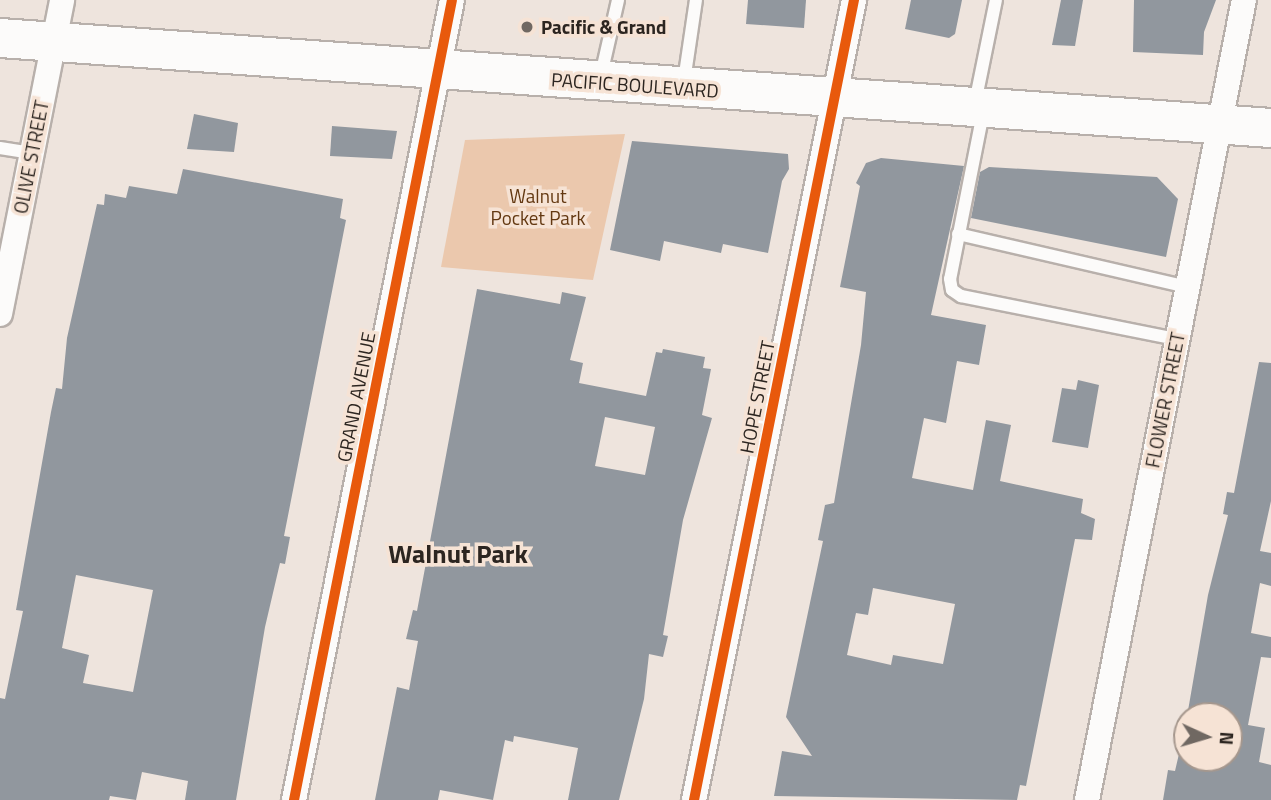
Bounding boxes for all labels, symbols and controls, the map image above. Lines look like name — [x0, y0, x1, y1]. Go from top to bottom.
place label: Pacific & Grand — [541, 16, 666, 38]
marker: Pacific & Grand — [519, 19, 535, 35]
street label: PACIFIC BOULEVARD — [550, 68, 720, 102]
street label: OLIVE STREET — [9, 98, 53, 216]
park label: Walnut Pocket Park — [490, 185, 586, 229]
street label: GRAND AVENUE — [332, 330, 380, 464]
street label: FLOWER STREET — [1141, 330, 1189, 470]
street label: HOPE STREET — [735, 339, 779, 455]
district label: Walnut Park — [388, 538, 528, 570]
north arrow — [1173, 702, 1243, 772]
text: N — [1213, 731, 1242, 746]

